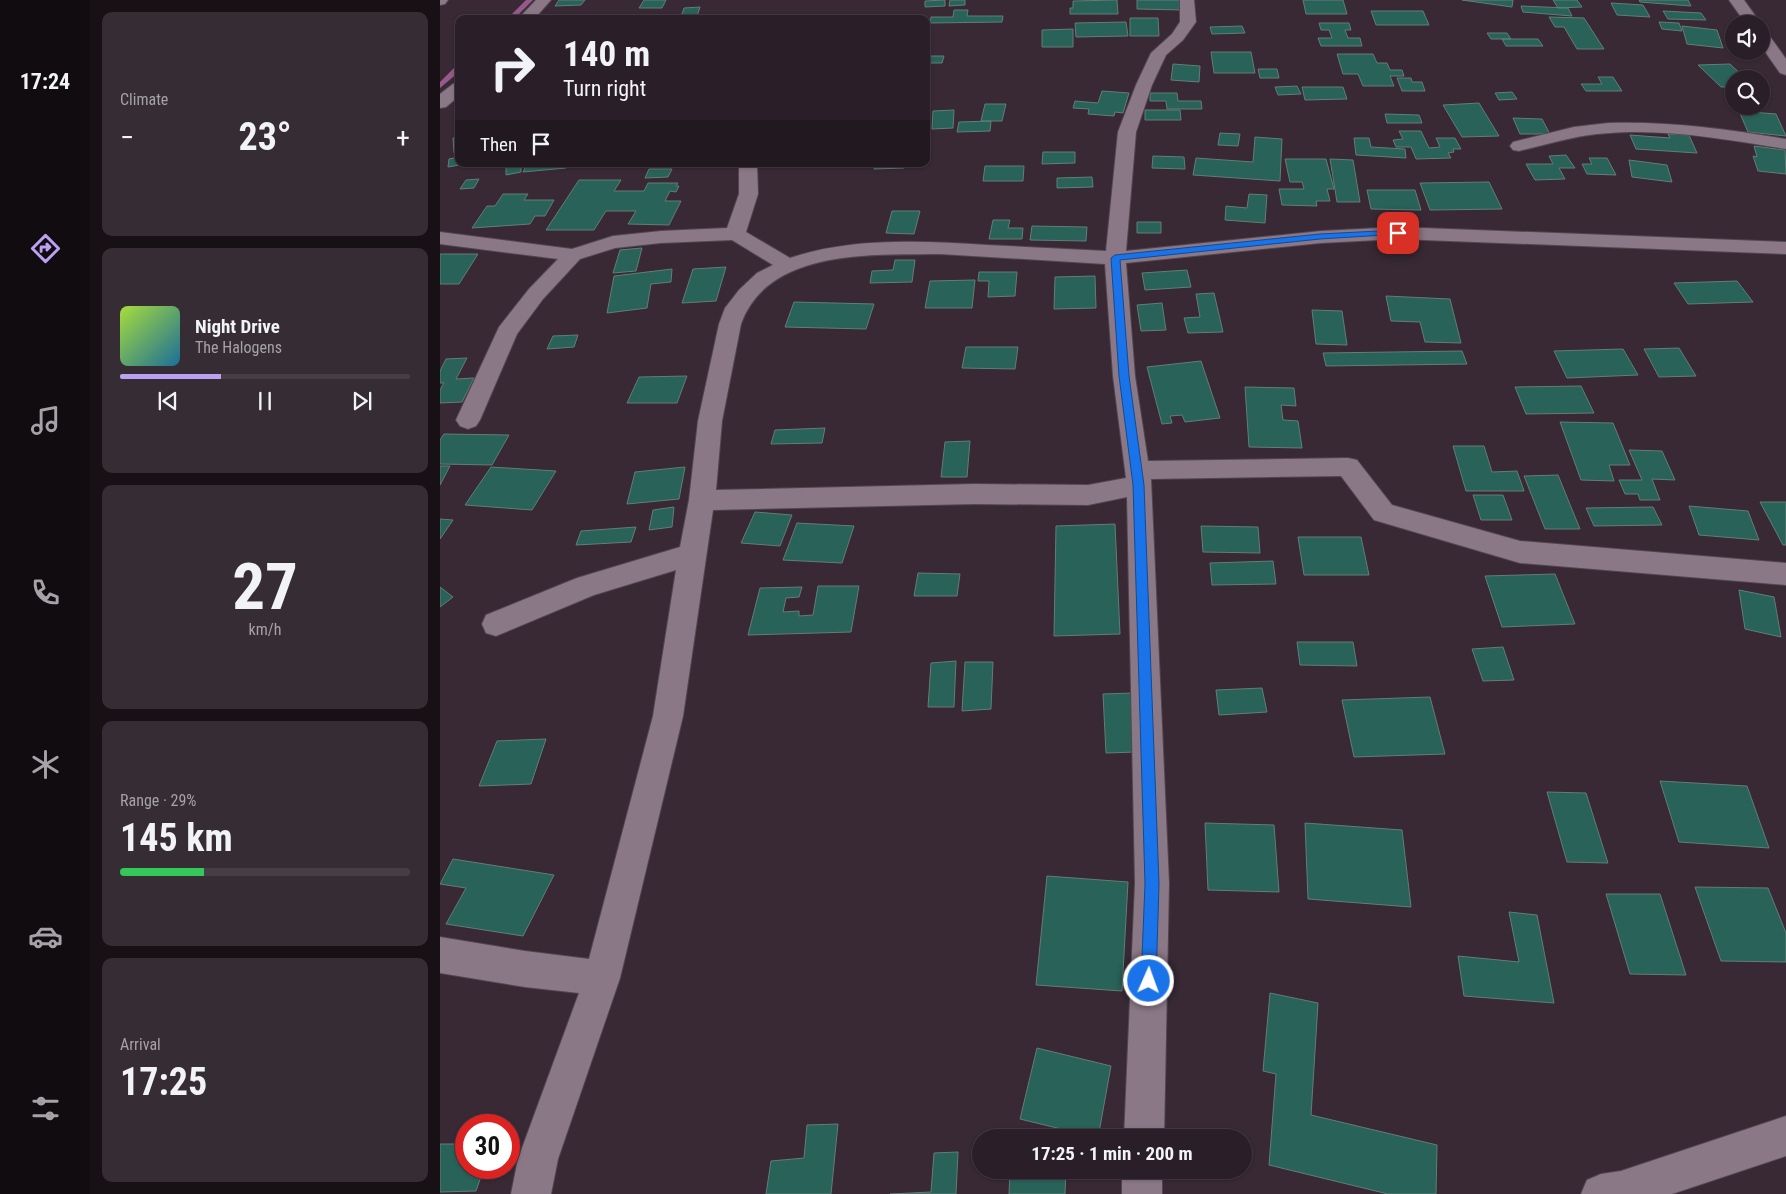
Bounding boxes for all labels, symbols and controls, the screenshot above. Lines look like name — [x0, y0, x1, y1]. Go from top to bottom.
map controls — [1725, 15, 1770, 115]
button: sound — [1725, 15, 1770, 60]
text: 140 m — [563, 34, 650, 75]
icon: right — [480, 35, 545, 100]
text: 17:24 — [20, 69, 70, 94]
button: search — [1725, 70, 1770, 115]
text: Turn right — [563, 76, 646, 101]
text: Climate — [120, 90, 168, 109]
text: 23° — [238, 115, 292, 159]
text: − — [120, 121, 134, 154]
text: + — [396, 121, 410, 154]
icon: arrive — [527, 130, 555, 158]
text: Then — [480, 133, 517, 156]
pin — [1377, 212, 1419, 254]
icon: arrive — [1384, 219, 1412, 247]
icon: directions — [28, 231, 63, 266]
text: Night Drive — [195, 315, 280, 338]
text: The Halogens — [195, 338, 282, 357]
icon: previous — [154, 387, 182, 415]
icon: pause — [251, 387, 279, 415]
icon: next — [348, 387, 376, 415]
icon: music — [28, 403, 63, 438]
text: 27 — [232, 549, 298, 625]
icon: phone — [28, 575, 63, 610]
text: km/h — [249, 620, 281, 639]
icon: climate — [28, 747, 63, 782]
text: Range · 29% — [120, 791, 196, 810]
text: 145 km — [120, 816, 233, 860]
icon: car — [28, 919, 63, 954]
position arrow — [1122, 954, 1174, 1006]
text: Arrival — [120, 1035, 161, 1054]
text: 17:25 — [120, 1060, 207, 1104]
icon: filters — [28, 1091, 63, 1126]
speed limit sign: 30 — [455, 1114, 520, 1179]
text: 17:25 · 1 min · 200 m — [1031, 1142, 1193, 1165]

